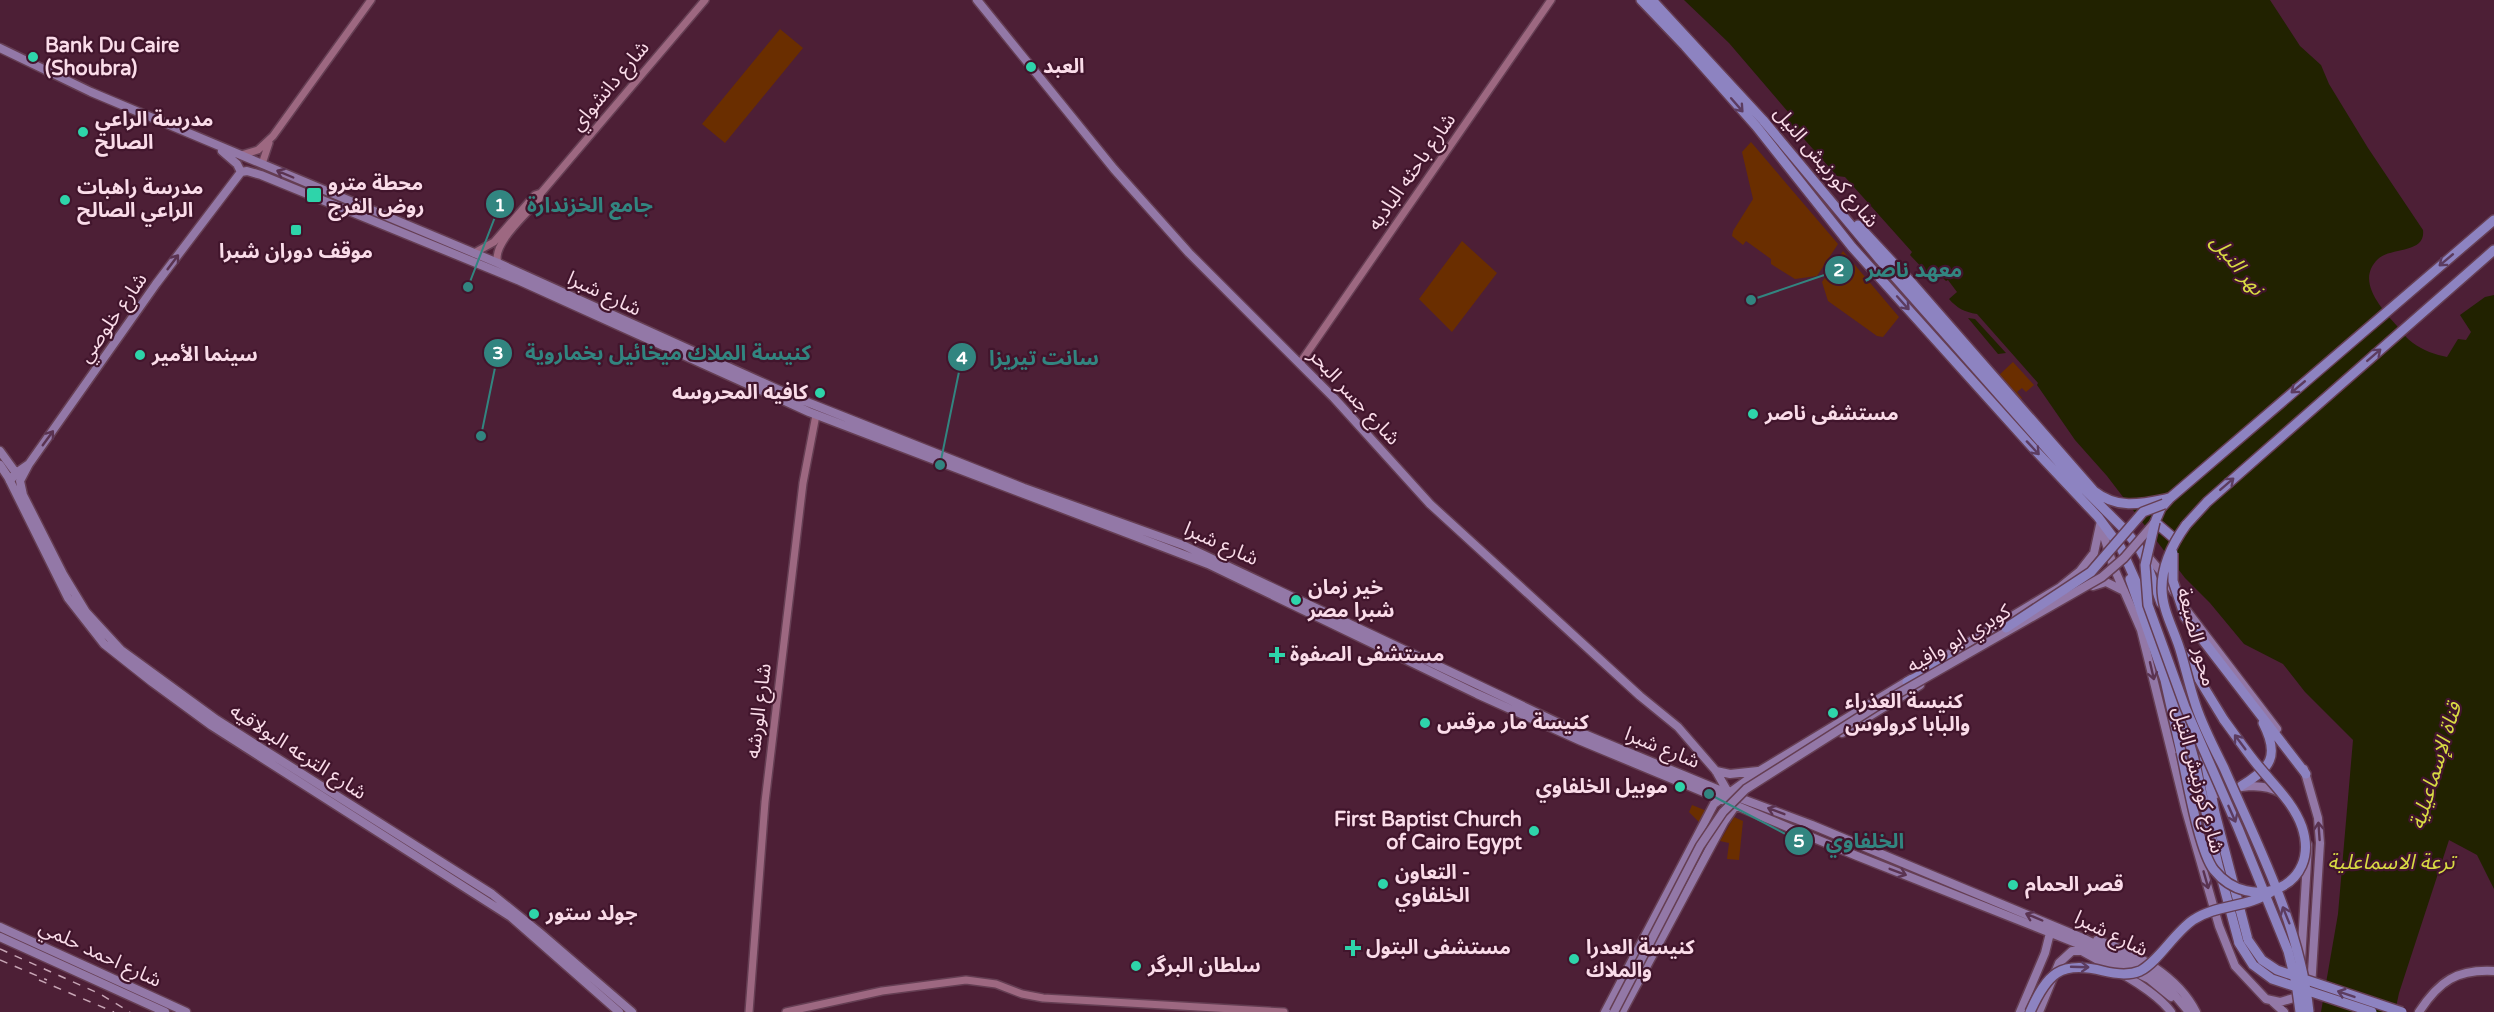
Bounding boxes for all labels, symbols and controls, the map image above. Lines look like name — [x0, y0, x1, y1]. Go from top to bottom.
place label: Bank Du Caire (Shoubra) — [45, 34, 179, 81]
street label: شارع دانشواي — [565, 36, 657, 138]
marker: Bank Du Caire (Shoubra) — [26, 50, 40, 64]
place label: العبد — [1043, 55, 1085, 79]
marker: العبد — [1024, 60, 1038, 74]
one-way arrow — [1730, 97, 1744, 112]
street label: شارع كورنيش النيل — [1767, 101, 1884, 234]
place label: مدرسة الراعي الصالح — [95, 108, 213, 157]
street label: شارع باحثه الباديه — [1363, 109, 1463, 236]
marker: مدرسة الراعي الصالح — [76, 125, 90, 139]
one-way arrow — [276, 168, 295, 179]
place label: محطة مترو روض الفرج — [328, 172, 425, 221]
place label: مدرسة راهبات الراعي الصالح — [77, 176, 203, 227]
callout: جامع الخزندارة — [485, 185, 665, 224]
marker: محطة مترو روض الفرج — [305, 186, 323, 204]
marker: مدرسة راهبات الراعي الصالح — [58, 193, 72, 207]
text: جامع الخزندارة — [527, 193, 653, 220]
text: 1 — [494, 194, 506, 216]
marker: موقف دوران شبرا — [289, 223, 303, 237]
water label: نهر النيل — [2205, 230, 2270, 302]
place label: موقف دوران شبرا — [219, 240, 373, 264]
callout: معهد ناصر — [1824, 251, 1975, 290]
one-way arrow — [167, 254, 180, 270]
one-way arrow — [2438, 254, 2454, 267]
text: معهد ناصر — [1865, 258, 1962, 283]
text: 2 — [1833, 259, 1845, 281]
street label: شارع شبرا — [562, 266, 645, 323]
street label: شارع خلوصي — [73, 268, 155, 369]
one-way arrow — [1896, 295, 1910, 310]
callout: كنيسة الملاك ميخائيل بخماروية — [483, 333, 823, 372]
callout: سانت تيريزا — [947, 338, 1111, 377]
text: كنيسة الملاك ميخائيل بخماروية — [525, 341, 812, 366]
text: 3 — [492, 342, 504, 364]
place label: سينما الأمير — [151, 343, 258, 367]
street label: شارع جسر البحر — [1301, 343, 1405, 452]
text: سانت تيريزا — [989, 346, 1099, 371]
text: 4 — [956, 347, 968, 369]
marker: سينما الأمير — [133, 348, 147, 362]
one-way arrow — [2366, 348, 2381, 362]
one-way arrow — [2291, 380, 2306, 394]
place label: كافيه المحروسه — [672, 381, 809, 405]
marker: كافيه المحروسه — [813, 386, 827, 400]
place label: مستشفى ناصر — [1764, 402, 1899, 426]
marker: مستشفى ناصر — [1746, 407, 1760, 421]
one-way arrow — [42, 430, 54, 446]
one-way arrow — [2026, 440, 2040, 455]
one-way arrow — [2219, 477, 2235, 490]
street label: شارع شبرا — [1179, 517, 1262, 573]
place label: خير زمان شبرا مصر — [1307, 576, 1395, 623]
street label: محور الضبعة — [2171, 585, 2221, 689]
marker: خير زمان شبرا مصر — [1289, 593, 1303, 607]
street label: كوبري ابو وافيه — [1903, 599, 2017, 681]
place label: مستشفى الصفوة — [1290, 643, 1444, 667]
marker: مستشفى الصفوة — [1268, 646, 1286, 664]
one-way arrow — [2147, 661, 2158, 680]
street label: شارع الورشه — [741, 662, 779, 760]
place label: كنيسة العذراء والبابا كرولوس — [1845, 690, 1970, 737]
water label: قناة الإسماعيلية — [2405, 698, 2469, 833]
street label: شارع الترعه البولاقيه — [224, 699, 371, 807]
street label: شارع كورنيش النيل — [2165, 704, 2229, 857]
marker: كنيسة العذراء والبابا كرولوس — [1826, 706, 1840, 720]
place label: كنيسة مار مرقس — [1437, 711, 1590, 735]
marker: كنيسة مار مرقس — [1418, 716, 1432, 730]
street label: شارع شبرا — [1620, 722, 1703, 776]
one-way arrow — [2234, 734, 2247, 750]
place label: موبيل الخلفاوي — [1536, 775, 1668, 803]
marker: موبيل الخلفاوي — [1673, 780, 1687, 794]
one-way arrow — [1768, 805, 1786, 816]
one-way arrow — [2227, 805, 2238, 823]
place label: First Baptist Church of Cairo Egypt — [1334, 808, 1522, 855]
callout: الخلفاوي — [1784, 821, 1916, 860]
one-way arrow — [2313, 821, 2324, 841]
marker: First Baptist Church of Cairo Egypt — [1527, 824, 1541, 838]
text: الخلفاوي — [1826, 829, 1904, 858]
text: 5 — [1793, 830, 1805, 852]
water label: ترعة الاسماعلية — [2327, 850, 2457, 875]
place label: التعاون - الخلفاوي — [1395, 861, 1470, 912]
one-way arrow — [1889, 867, 1907, 878]
one-way arrow — [2201, 870, 2212, 889]
place label: قصر الحمام — [2025, 873, 2124, 899]
marker: التعاون - الخلفاوي — [1376, 877, 1390, 891]
marker: قصر الحمام — [2006, 878, 2020, 892]
place label: جولد ستور — [545, 902, 638, 926]
street label: شارع شبرا — [2069, 906, 2152, 964]
one-way arrow — [2280, 906, 2291, 924]
marker: جولد ستور — [527, 907, 541, 921]
one-way arrow — [2026, 911, 2044, 922]
street label: شارع احمد حلمي — [34, 915, 165, 995]
place label: مستشفى البتول — [1366, 936, 1511, 960]
place label: كنيسة العدرا والملاك — [1586, 936, 1696, 983]
marker: مستشفى البتول — [1344, 939, 1362, 957]
marker: كنيسة العدرا والملاك — [1567, 952, 1581, 966]
place label: سلطان البرگر — [1147, 954, 1261, 978]
marker: سلطان البرگر — [1129, 959, 1143, 973]
one-way arrow — [2070, 962, 2090, 973]
one-way arrow — [2337, 987, 2356, 998]

